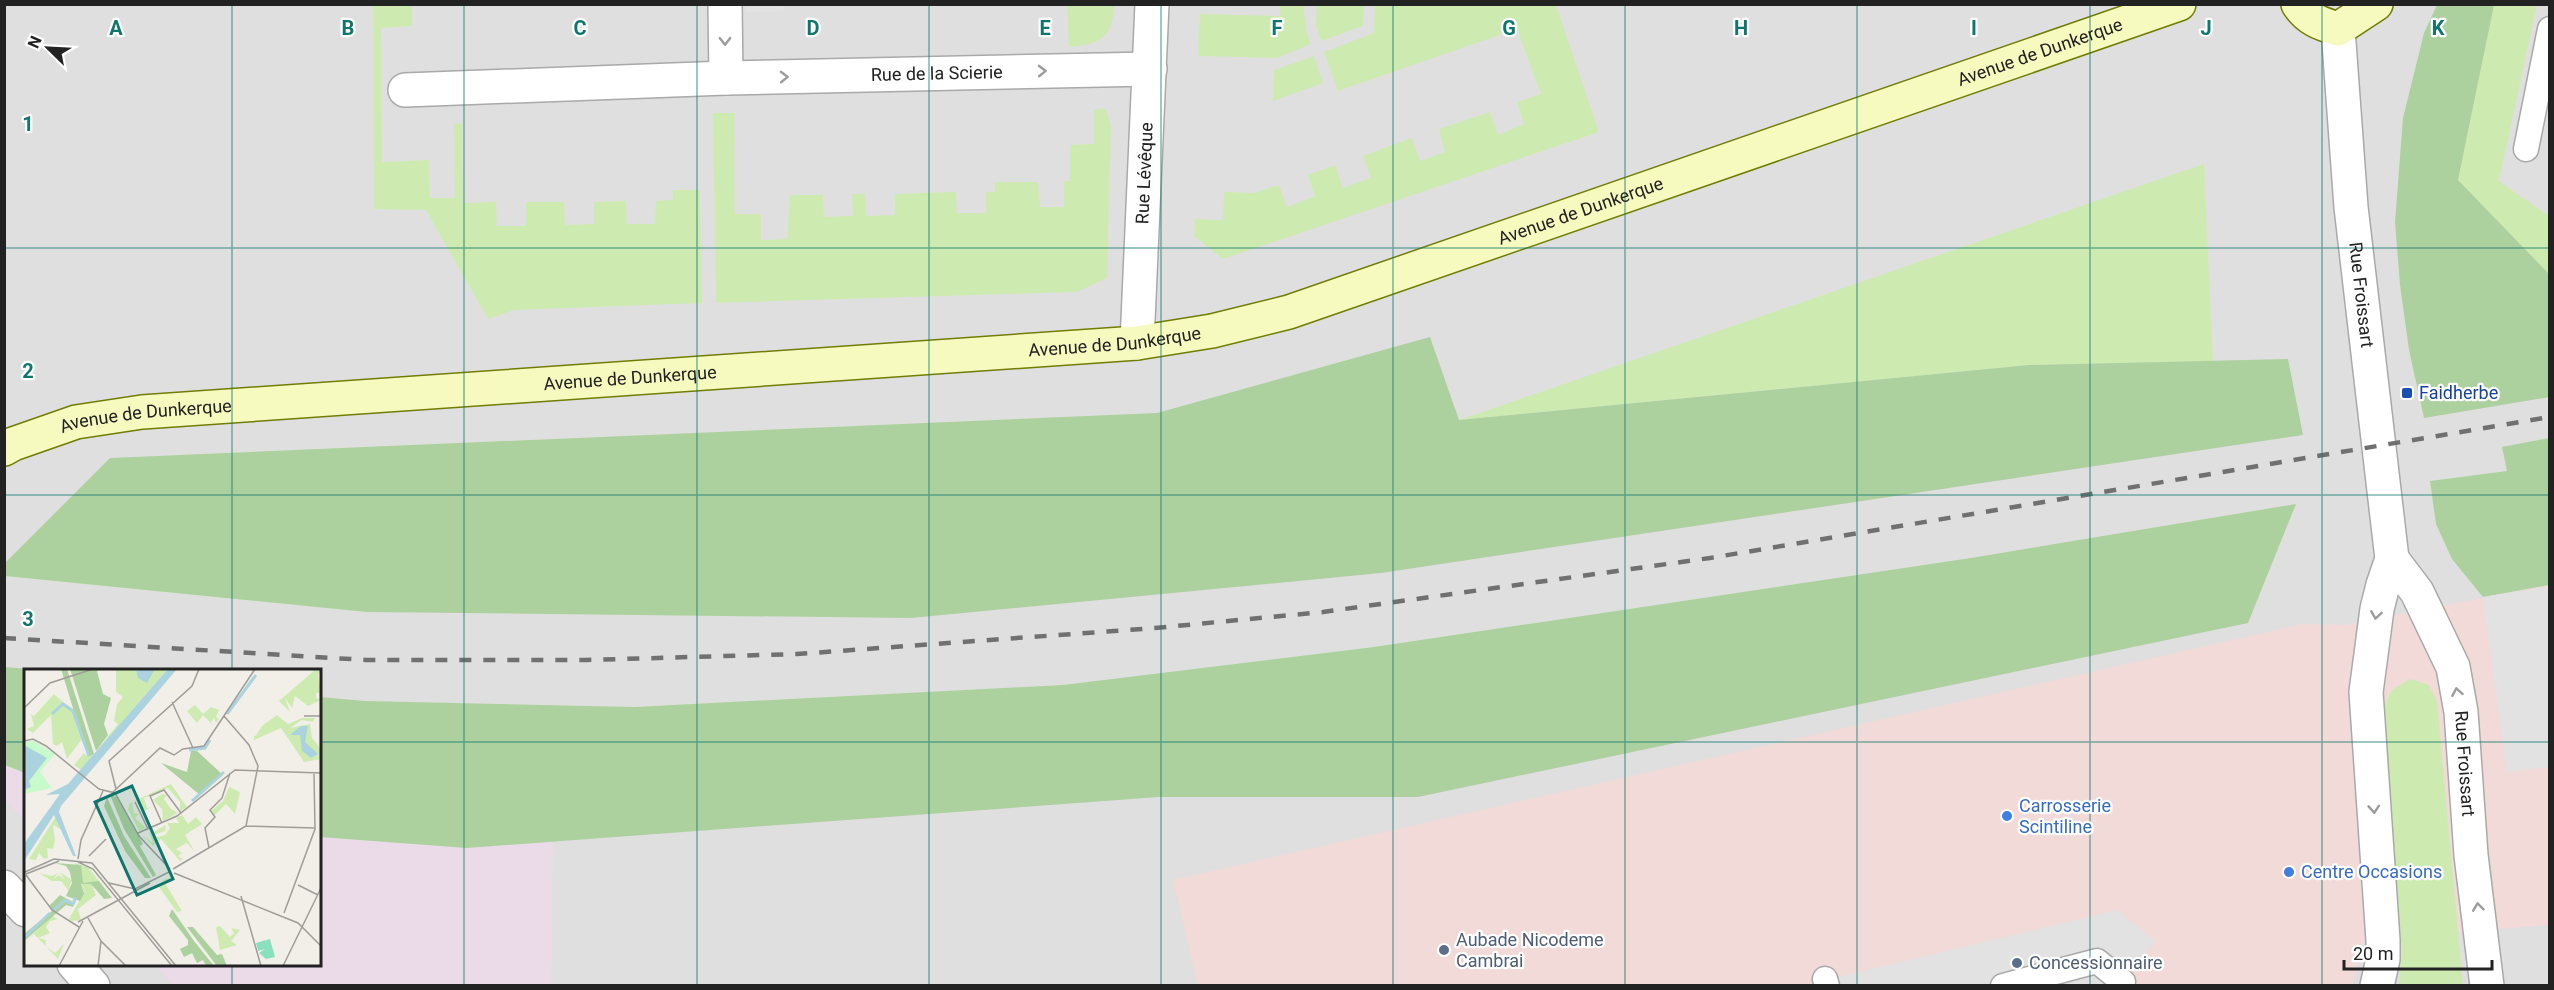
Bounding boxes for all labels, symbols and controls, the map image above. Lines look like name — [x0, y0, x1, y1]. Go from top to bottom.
street label: Avenue de Dunkerque — [1954, 13, 2125, 90]
text: A — [109, 16, 123, 40]
text: B — [342, 16, 354, 40]
text: C — [573, 16, 587, 40]
text: D — [807, 16, 820, 40]
text: E — [1039, 16, 1051, 40]
text: F — [1272, 16, 1283, 40]
text: G — [1502, 16, 1516, 40]
text: H — [1734, 16, 1748, 40]
text: I — [1971, 16, 1977, 40]
text: J — [2200, 16, 2212, 40]
text: K — [2432, 16, 2445, 40]
north arrow — [18, 18, 78, 78]
text: N — [24, 33, 46, 51]
one-way arrow — [719, 37, 731, 46]
street label: Rue de la Scierie — [871, 61, 1003, 85]
one-way arrow — [1038, 65, 1047, 78]
one-way arrow — [780, 71, 789, 83]
text: 1 — [22, 112, 34, 136]
street label: Rue Lévêque — [1131, 122, 1157, 225]
street label: Avenue de Dunkerque — [1495, 172, 1666, 249]
street label: Rue Froissart — [2345, 241, 2378, 349]
street label: Avenue de Dunkerque — [1028, 322, 1202, 361]
text: 2 — [22, 359, 34, 383]
street label: Avenue de Dunkerque — [543, 361, 717, 394]
place label: Faidherbe — [2419, 382, 2498, 403]
marker: Faidherbe — [2400, 386, 2414, 400]
street label: Avenue de Dunkerque — [57, 395, 232, 437]
text: 3 — [22, 607, 34, 631]
one-way arrow — [2371, 611, 2383, 620]
inset map — [24, 669, 321, 966]
one-way arrow — [2452, 687, 2464, 696]
street label: Rue Froissart — [2451, 710, 2479, 817]
place label: Carrosserie Scintiline — [2019, 795, 2111, 837]
one-way arrow — [2368, 805, 2381, 814]
marker: Carrosserie Scintiline — [2000, 809, 2014, 823]
place label: Centre Occasions — [2301, 861, 2442, 882]
marker: Centre Occasions — [2282, 865, 2296, 879]
one-way arrow — [2472, 902, 2484, 911]
place label: Aubade Nicodeme Cambrai — [1456, 929, 1604, 971]
scale bar — [2344, 933, 2492, 971]
marker: Aubade Nicodeme Cambrai — [1437, 943, 1451, 957]
text: 20 m — [2353, 943, 2393, 964]
place label: Concessionnaire — [2029, 952, 2163, 973]
marker: Concessionnaire — [2010, 956, 2024, 970]

